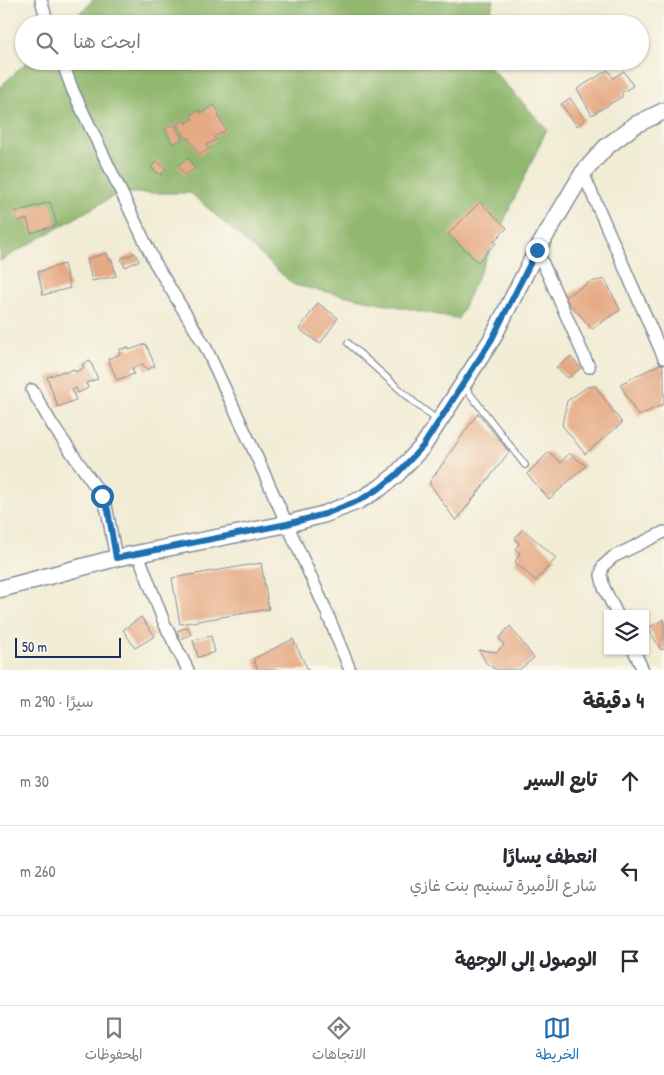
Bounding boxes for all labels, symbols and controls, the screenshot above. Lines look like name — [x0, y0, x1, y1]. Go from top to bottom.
search box — [15, 15, 649, 70]
text: ابحث هنا — [73, 28, 141, 54]
icon: search — [33, 29, 61, 57]
route end — [526, 239, 549, 262]
route start — [91, 485, 114, 508]
map controls — [604, 610, 649, 655]
button: layers — [604, 610, 649, 655]
scale bar — [15, 635, 121, 658]
text: 50 m — [22, 637, 47, 656]
text: 4 دقيقة — [583, 686, 644, 715]
text: سيرًا · 290 m — [20, 690, 94, 712]
text: تابع السير — [525, 766, 597, 792]
icon: ahead — [616, 767, 644, 795]
text: 30 m — [20, 770, 49, 792]
text: انعطف يسارًا — [503, 843, 597, 869]
icon: left — [616, 857, 644, 885]
text: 260 m — [20, 860, 56, 882]
text: شارع الأميرة تسنيم بنت غازي — [410, 874, 597, 896]
text: الوصول إلى الوجهة — [455, 946, 597, 972]
icon: arrive — [616, 947, 644, 975]
tab: المحفوظات — [85, 1014, 142, 1067]
tab: الاتجاهات — [312, 1014, 366, 1067]
tab: الخريطة — [536, 1014, 579, 1067]

